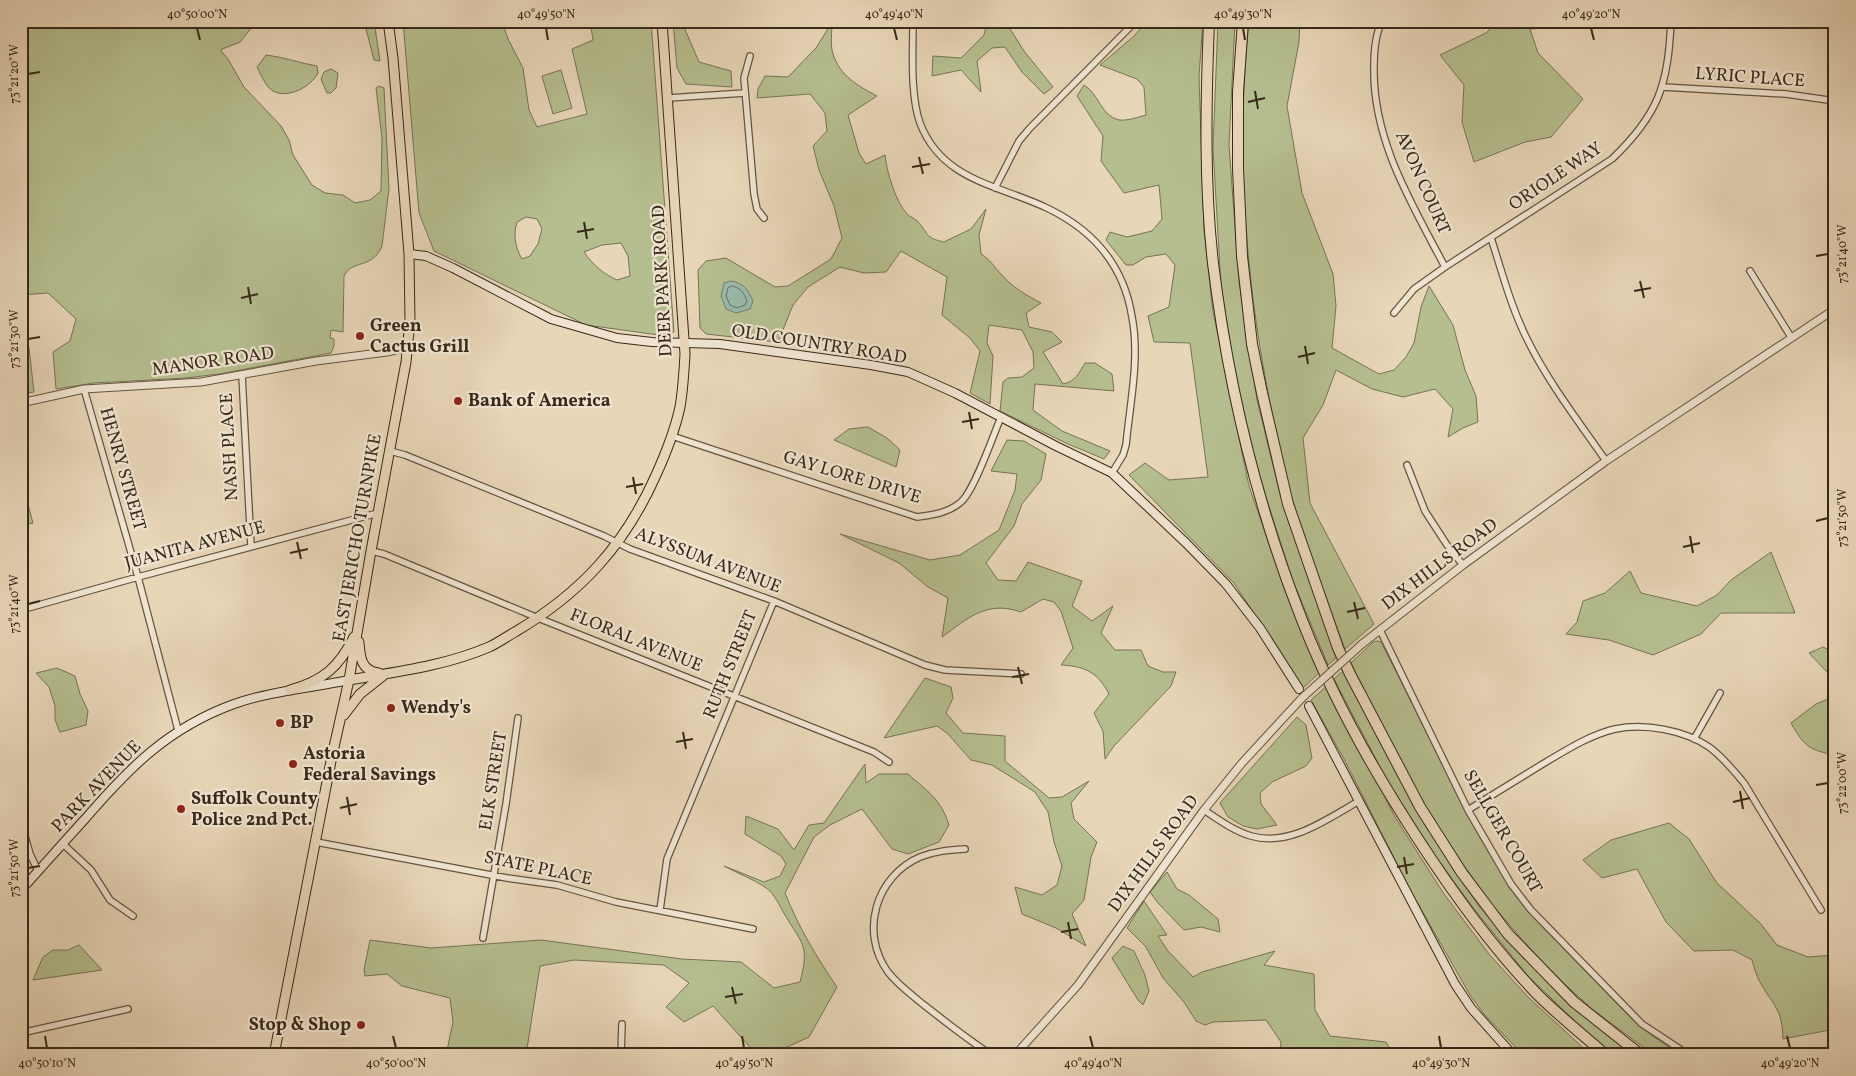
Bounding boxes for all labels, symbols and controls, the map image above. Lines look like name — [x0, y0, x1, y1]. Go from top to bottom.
text: 40°50'00"N — [167, 7, 227, 23]
text: 40°49'50"N — [517, 7, 575, 23]
text: 40°49'40"N — [865, 7, 923, 23]
text: 40°49'30"N — [1214, 7, 1272, 23]
text: 40°49'20"N — [1562, 7, 1620, 23]
text: 73°21'20"W — [7, 44, 23, 104]
street label: LYRIC PLACE — [1694, 62, 1806, 94]
street label: AVON COURT — [1388, 127, 1456, 239]
street label: ORIOLE WAY — [1504, 136, 1608, 218]
street label: DEER PARK ROAD — [647, 204, 679, 358]
text: 73°21'40"W — [1835, 224, 1851, 284]
text: 73°21'30"W — [7, 309, 23, 369]
place label: Green Cactus Grill — [370, 314, 469, 360]
street label: OLD COUNTRY ROAD — [730, 319, 908, 371]
marker: Green Cactus Grill — [354, 330, 366, 342]
street label: MANOR ROAD — [150, 341, 276, 383]
place label: Bank of America — [468, 389, 611, 414]
street label: NASH PLACE — [215, 392, 245, 502]
marker: Bank of America — [452, 395, 464, 407]
street label: HENRY STREET — [92, 405, 152, 534]
street label: EAST JERICHO TURNPIKE — [327, 432, 389, 644]
street label: GAY LORE DRIVE — [780, 445, 924, 511]
text: 73°21'50"W — [1835, 489, 1851, 547]
street label: DIX HILLS ROAD — [1377, 513, 1503, 617]
street label: JUANITA AVENUE — [122, 515, 268, 577]
street label: ALYSSUM AVENUE — [631, 522, 785, 600]
text: 73°21'40"W — [7, 574, 23, 634]
street label: FLORAL AVENUE — [566, 603, 706, 679]
street label: RUTH STREET — [698, 607, 764, 723]
place label: Wendy's — [401, 696, 471, 721]
marker: Wendy's — [385, 702, 397, 714]
place label: BP — [290, 711, 314, 736]
marker: BP — [274, 717, 286, 729]
street label: ELK STREET — [474, 729, 514, 832]
street label: PARK AVENUE — [46, 735, 148, 839]
place label: Astoria Federal Savings — [303, 742, 436, 788]
text: 73°22'00"W — [1835, 752, 1851, 814]
marker: Astoria Federal Savings — [287, 758, 299, 770]
street label: SELLGER COURT — [1456, 766, 1548, 899]
place label: Suffolk County Police 2nd Pct. — [191, 787, 318, 833]
street label: DIX HILLS ROAD — [1103, 790, 1205, 918]
marker: Suffolk County Police 2nd Pct. — [175, 803, 187, 815]
text: 73°21'50"W — [7, 839, 23, 897]
street label: STATE PLACE — [482, 845, 594, 893]
place label: Stop & Shop — [249, 1013, 351, 1038]
marker: Stop & Shop — [355, 1019, 367, 1031]
text: 40°50'10"N — [18, 1056, 76, 1072]
text: 40°50'00"N — [366, 1056, 426, 1072]
text: 40°49'50"N — [715, 1056, 773, 1072]
text: 40°49'40"N — [1064, 1056, 1122, 1072]
text: 40°49'30"N — [1412, 1056, 1470, 1072]
text: 40°49'20"N — [1761, 1056, 1819, 1072]

